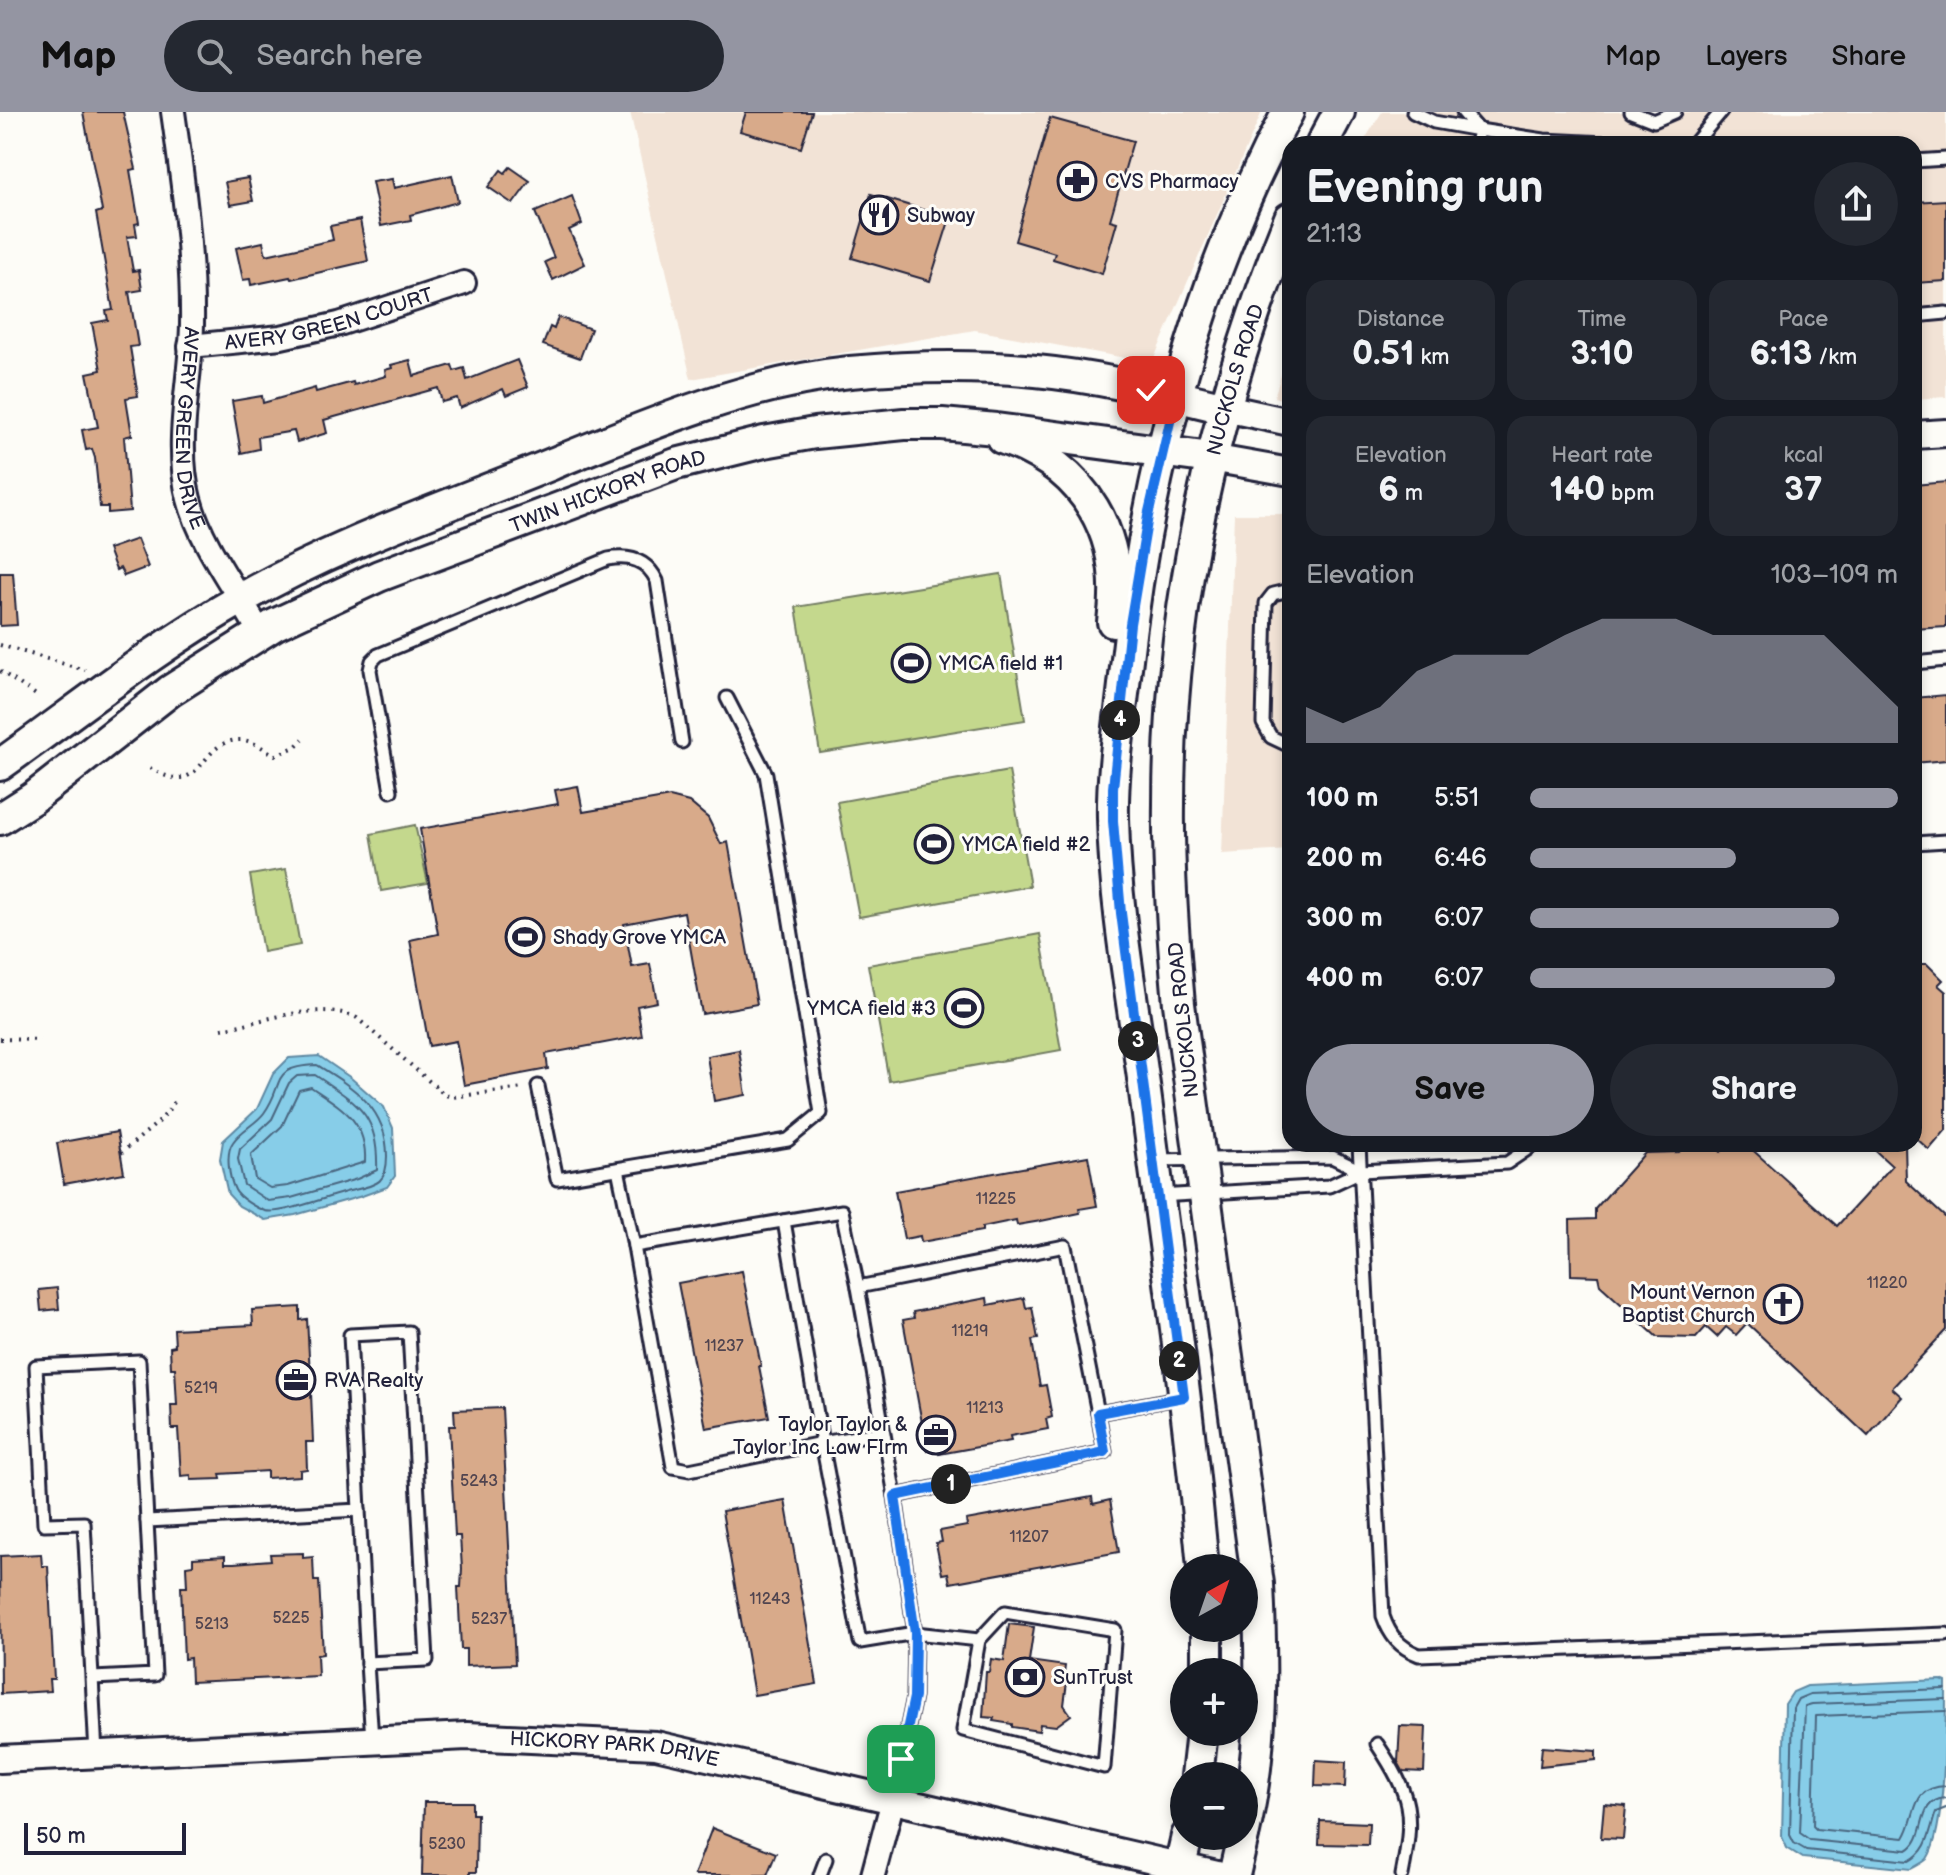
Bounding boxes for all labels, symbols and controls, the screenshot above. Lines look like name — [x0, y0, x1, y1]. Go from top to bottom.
search box — [164, 20, 724, 92]
text: Map — [40, 34, 116, 79]
icon: search — [192, 34, 236, 78]
text: Search here — [256, 38, 423, 74]
text: Map — [1605, 40, 1661, 73]
text: Layers — [1705, 40, 1788, 73]
text: Share — [1832, 40, 1906, 73]
pharmacy icon: CVS Pharmacy — [1056, 160, 1098, 202]
text: Evening run — [1306, 162, 1543, 215]
button: share — [1814, 162, 1898, 246]
place label: CVS Pharmacy — [1105, 170, 1239, 194]
restaurant icon: Subway — [858, 194, 900, 236]
place label: Subway — [907, 204, 975, 228]
text: 21:13 — [1306, 219, 1362, 250]
street label: AVERY GREEN COURT — [224, 283, 436, 355]
street label: NUCKOLS ROAD — [1202, 301, 1270, 458]
text: Distance — [1357, 306, 1445, 333]
text: Time — [1578, 306, 1626, 333]
text: Pace — [1778, 306, 1828, 333]
street label: AVERY GREEN DRIVE — [170, 326, 210, 533]
text: 0.51 — [1352, 333, 1415, 374]
text: 3:10 — [1570, 333, 1634, 374]
text: 6:13 — [1749, 333, 1812, 374]
text: km — [1415, 344, 1449, 371]
text: /km — [1812, 344, 1857, 371]
pin — [1117, 356, 1185, 424]
icon: check — [1129, 368, 1173, 412]
text: Elevation — [1355, 442, 1447, 469]
text: Heart rate — [1551, 442, 1653, 469]
text: kcal — [1784, 442, 1823, 469]
street label: TWIN HICKORY ROAD — [507, 446, 708, 539]
text: 6 — [1378, 469, 1399, 510]
text: 140 — [1550, 469, 1605, 510]
text: 37 — [1784, 469, 1823, 510]
text: m — [1399, 480, 1423, 507]
text: bpm — [1605, 480, 1654, 507]
text: Elevation — [1306, 560, 1414, 591]
text: 103–109 m — [1771, 560, 1898, 591]
sports icon: YMCA field #1 — [890, 642, 932, 684]
place label: YMCA field #1 — [938, 652, 1063, 676]
pin: 4 — [1100, 700, 1140, 740]
text: 4 — [1114, 706, 1126, 733]
text: 100 m — [1306, 783, 1379, 814]
text: 5:51 — [1434, 783, 1479, 814]
sports icon: YMCA field #2 — [913, 823, 955, 865]
place label: YMCA field #2 — [961, 833, 1090, 857]
text: 200 m — [1306, 843, 1383, 874]
text: 6:46 — [1434, 843, 1487, 874]
text: 300 m — [1306, 903, 1383, 934]
text: 6:07 — [1434, 903, 1483, 934]
sports icon: Shady Grove YMCA — [504, 916, 546, 958]
place label: Shady Grove YMCA — [553, 926, 727, 950]
street label: NUCKOLS ROAD — [1164, 941, 1204, 1099]
text: 400 m — [1306, 963, 1383, 994]
text: 6:07 — [1434, 963, 1483, 994]
sports icon: YMCA field #3 — [943, 987, 985, 1029]
place label: YMCA field #3 — [806, 997, 936, 1021]
pin: 3 — [1118, 1021, 1158, 1061]
text: 3 — [1132, 1027, 1144, 1054]
button: Save — [1306, 1044, 1594, 1136]
button: Share — [1610, 1044, 1898, 1136]
house number: 11225 — [976, 1190, 1016, 1209]
house number: 11220 — [1867, 1274, 1907, 1293]
place label: Mount Vernon Baptist Church — [1622, 1281, 1755, 1328]
church icon: Mount Vernon Baptist Church — [1762, 1283, 1804, 1325]
house number: 11219 — [951, 1322, 989, 1341]
house number: 11237 — [704, 1337, 744, 1356]
pin: 2 — [1159, 1341, 1199, 1381]
text: 2 — [1172, 1347, 1186, 1374]
office icon: RVA Realty — [275, 1359, 317, 1401]
place label: RVA Realty — [324, 1369, 423, 1393]
house number: 5219 — [184, 1379, 218, 1398]
house number: 11213 — [966, 1399, 1004, 1418]
place label: Taylor Taylor & Taylor Inc Law FIrm — [733, 1413, 908, 1460]
office icon: Taylor Taylor & Taylor Inc Law FIrm — [915, 1414, 957, 1456]
pin: 1 — [931, 1464, 971, 1504]
text: 1 — [946, 1470, 956, 1497]
house number: 5243 — [460, 1472, 498, 1491]
house number: 11207 — [1009, 1528, 1049, 1547]
north arrow — [1170, 1554, 1258, 1642]
map controls — [1170, 1554, 1258, 1850]
house number: 11243 — [749, 1590, 791, 1609]
house number: 5225 — [272, 1609, 310, 1628]
house number: 5237 — [471, 1610, 507, 1629]
house number: 5213 — [195, 1615, 229, 1634]
bank icon: SunTrust — [1004, 1656, 1046, 1698]
button: + — [1170, 1658, 1258, 1746]
place label: SunTrust — [1053, 1666, 1133, 1690]
pin — [867, 1725, 935, 1793]
street label: HICKORY PARK DRIVE — [509, 1727, 722, 1772]
icon: arrive — [879, 1737, 923, 1781]
button: − — [1170, 1762, 1258, 1850]
scale bar — [24, 1819, 186, 1855]
text: 50 m — [36, 1823, 86, 1850]
house number: 5230 — [428, 1835, 466, 1854]

